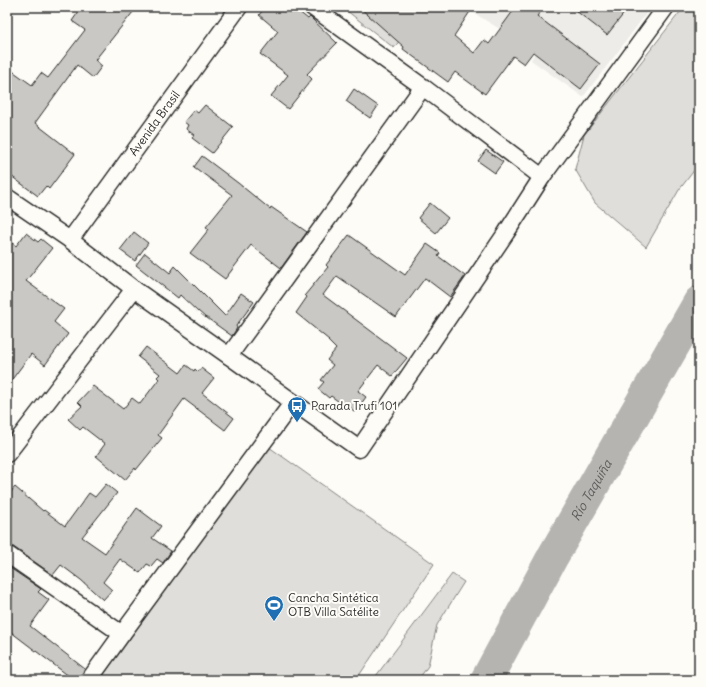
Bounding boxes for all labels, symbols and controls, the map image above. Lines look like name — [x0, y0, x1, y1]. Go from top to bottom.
street label: Avenida Brasil — [126, 88, 183, 159]
bus stop icon: Parada Trufi 101 — [286, 395, 308, 423]
place label: Parada Trufi 101 — [311, 398, 397, 413]
water label: Río Taquiña — [567, 456, 616, 524]
place label: Cancha Sintética OTB Villa Satélite — [288, 590, 379, 619]
sports icon: Cancha Sintética OTB Villa Satélite — [263, 594, 285, 622]

